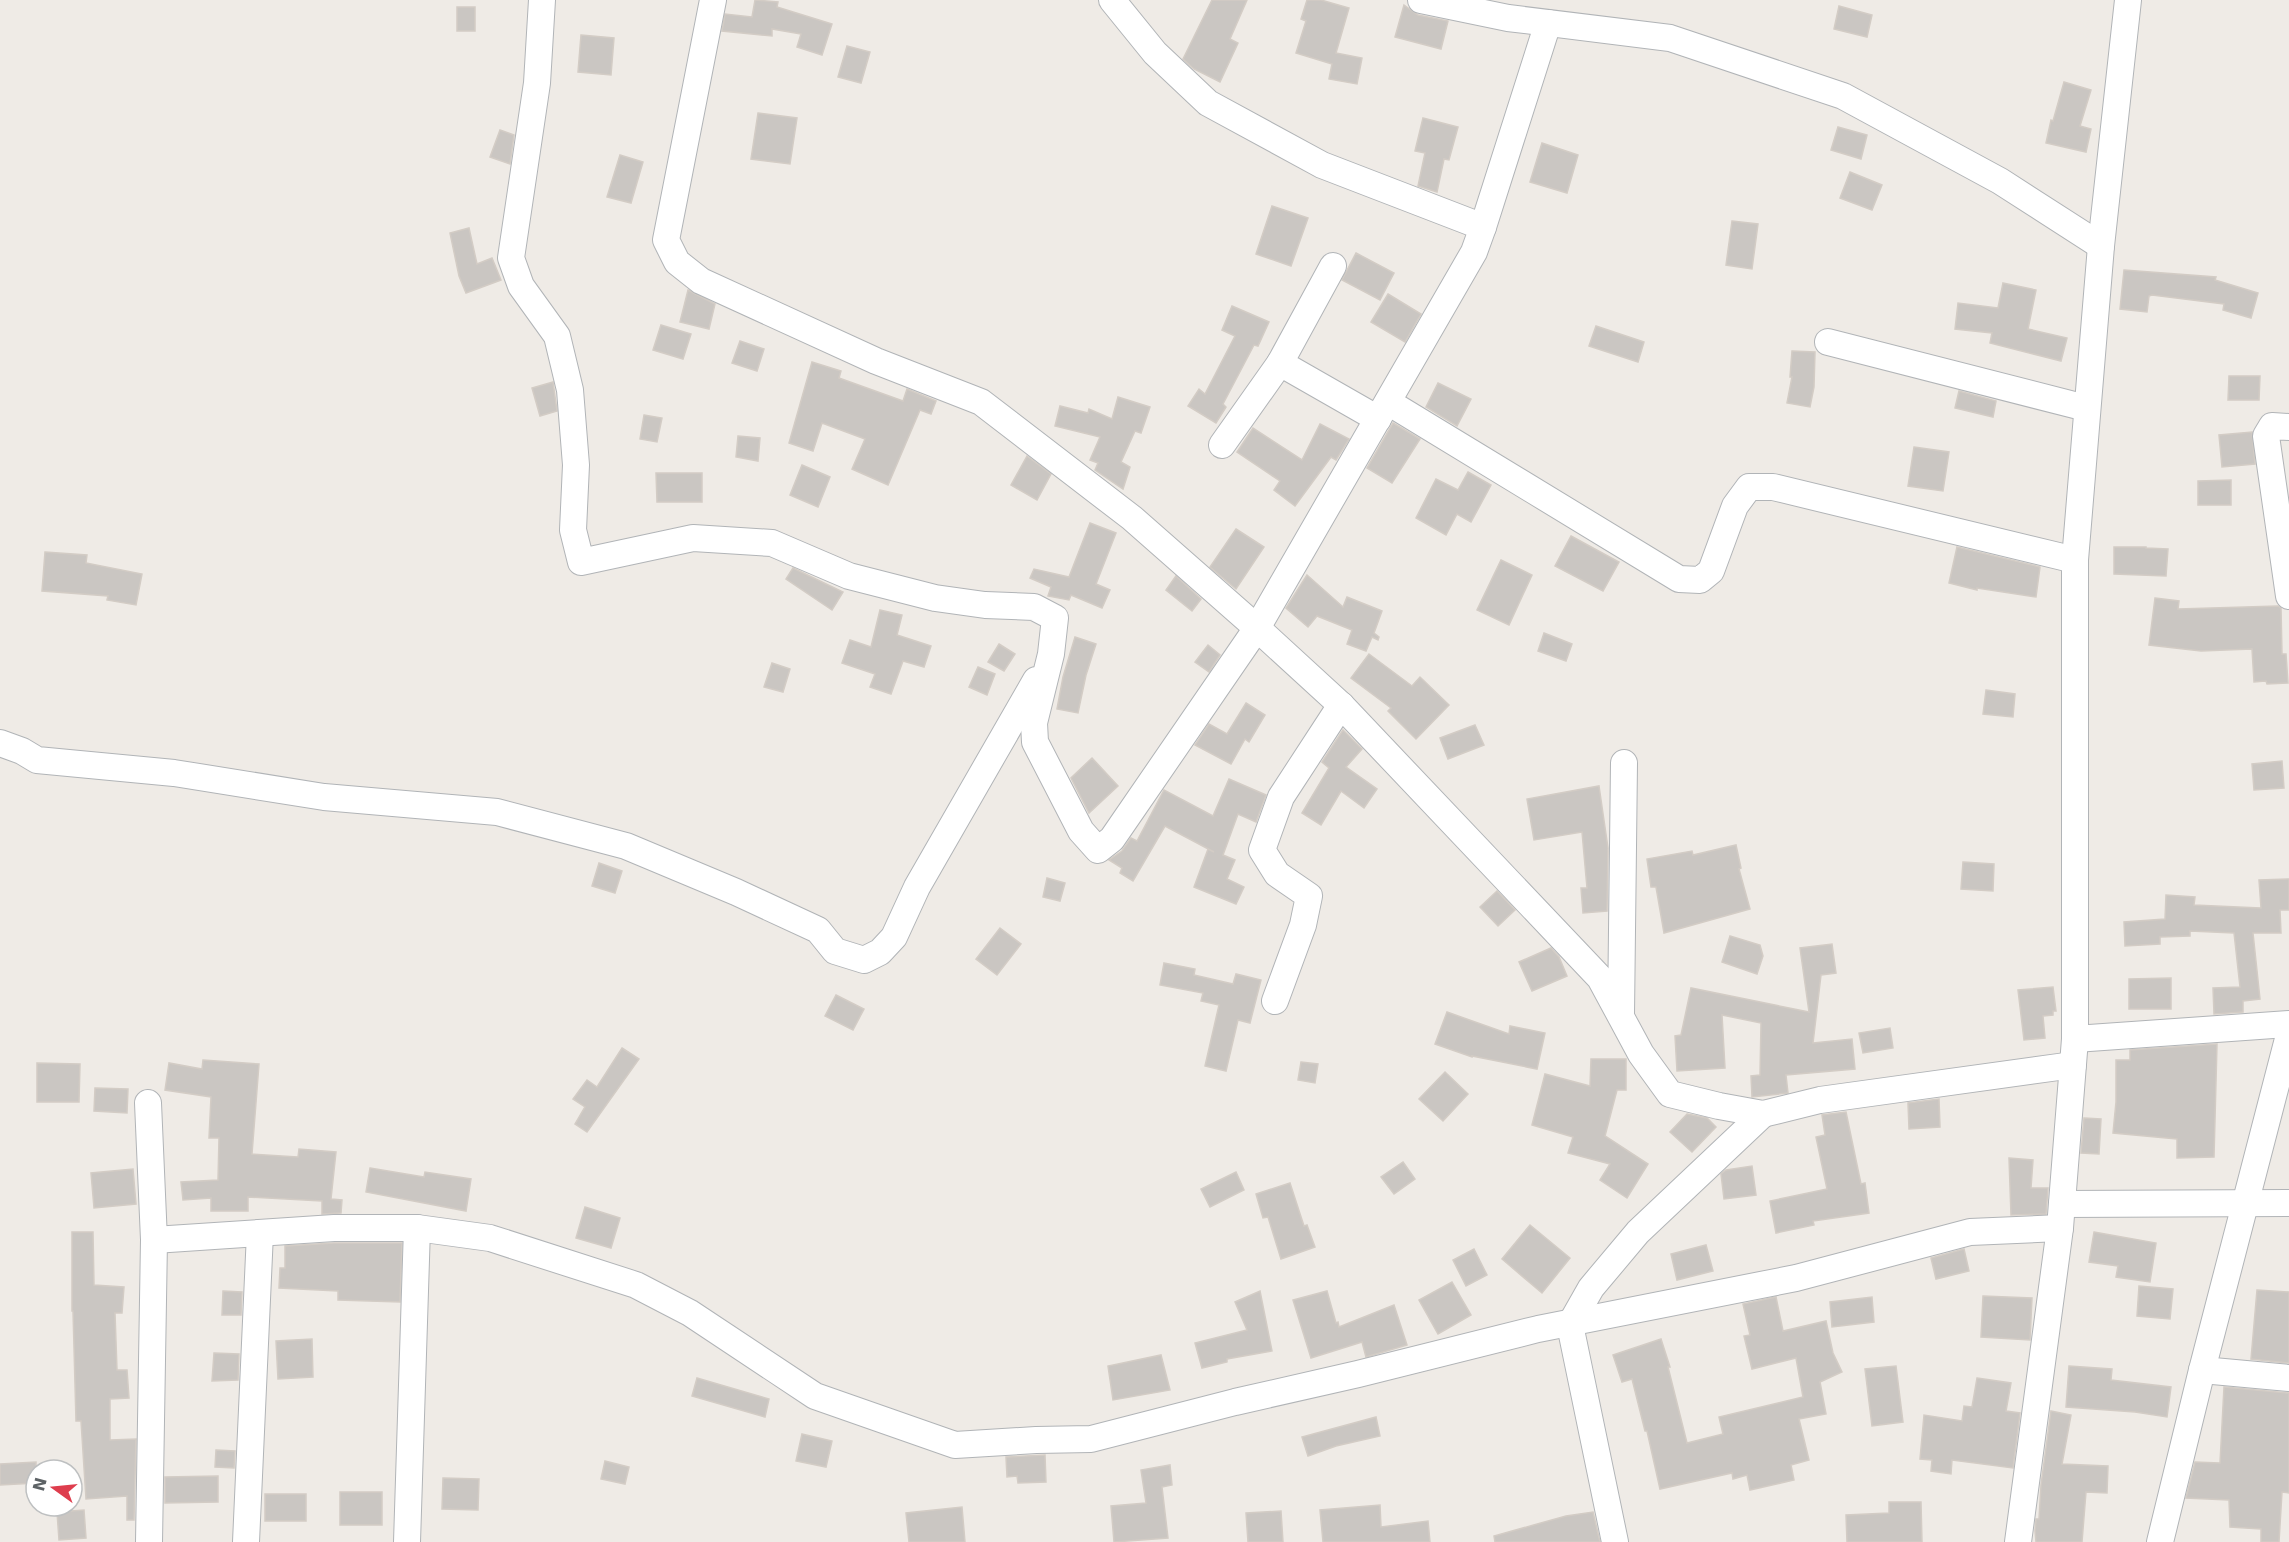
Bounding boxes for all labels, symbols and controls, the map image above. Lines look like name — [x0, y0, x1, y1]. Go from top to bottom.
north arrow — [24, 1458, 84, 1518]
text: N — [29, 1475, 51, 1493]

